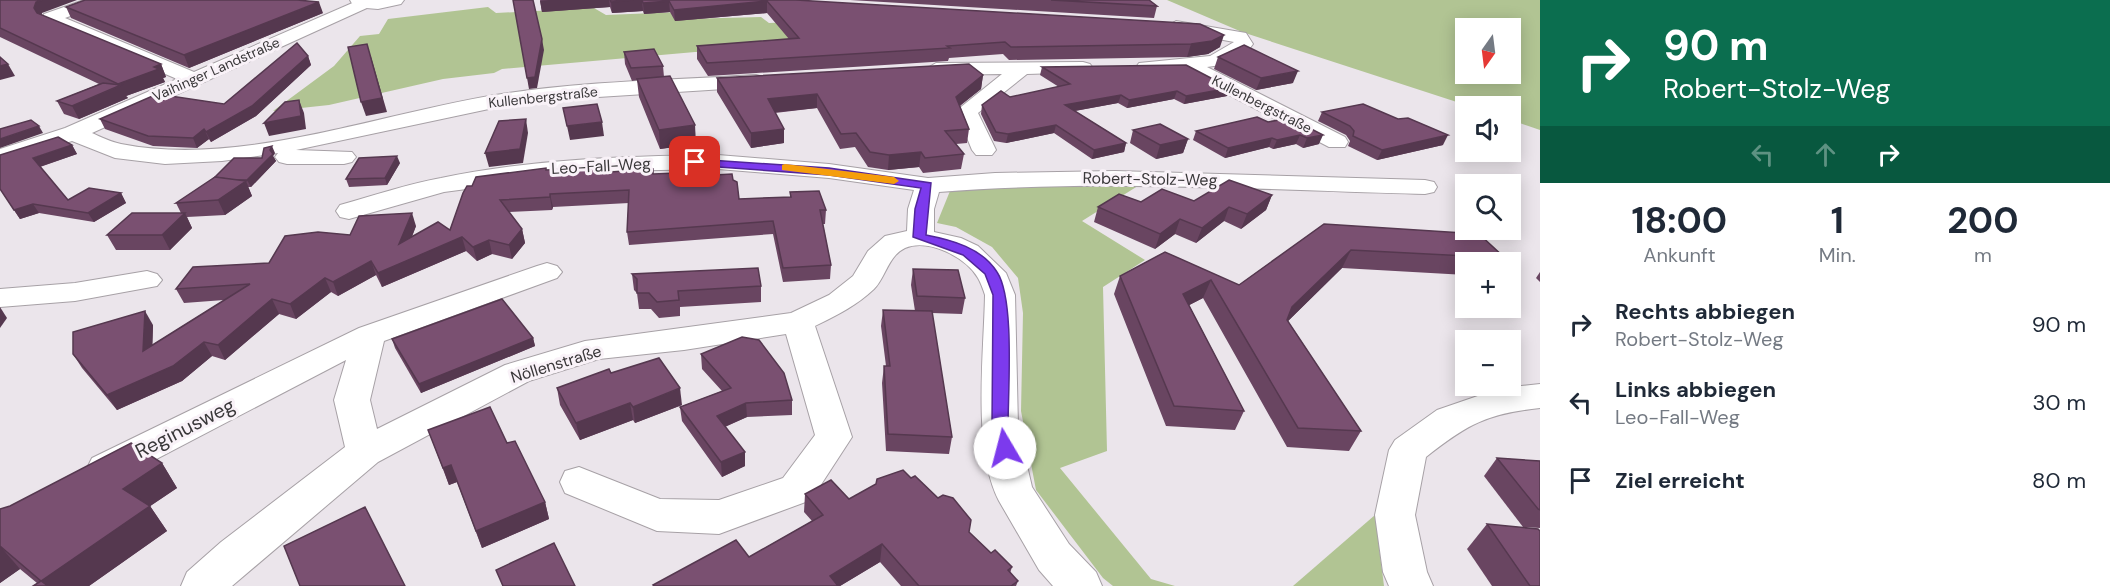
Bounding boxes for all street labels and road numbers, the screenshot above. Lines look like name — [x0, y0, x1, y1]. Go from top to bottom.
street label: Vaihinger Landstraße — [150, 33, 282, 105]
street label: Kullenbergstraße — [1209, 71, 1315, 137]
street label: Kullenbergstraße — [487, 82, 599, 112]
street label: Leo-Fall-Weg — [551, 153, 651, 179]
street label: Robert-Stolz-Weg — [1082, 167, 1218, 191]
street label: Nöllenstraße — [508, 340, 604, 388]
street label: Reginusweg — [131, 392, 239, 464]

